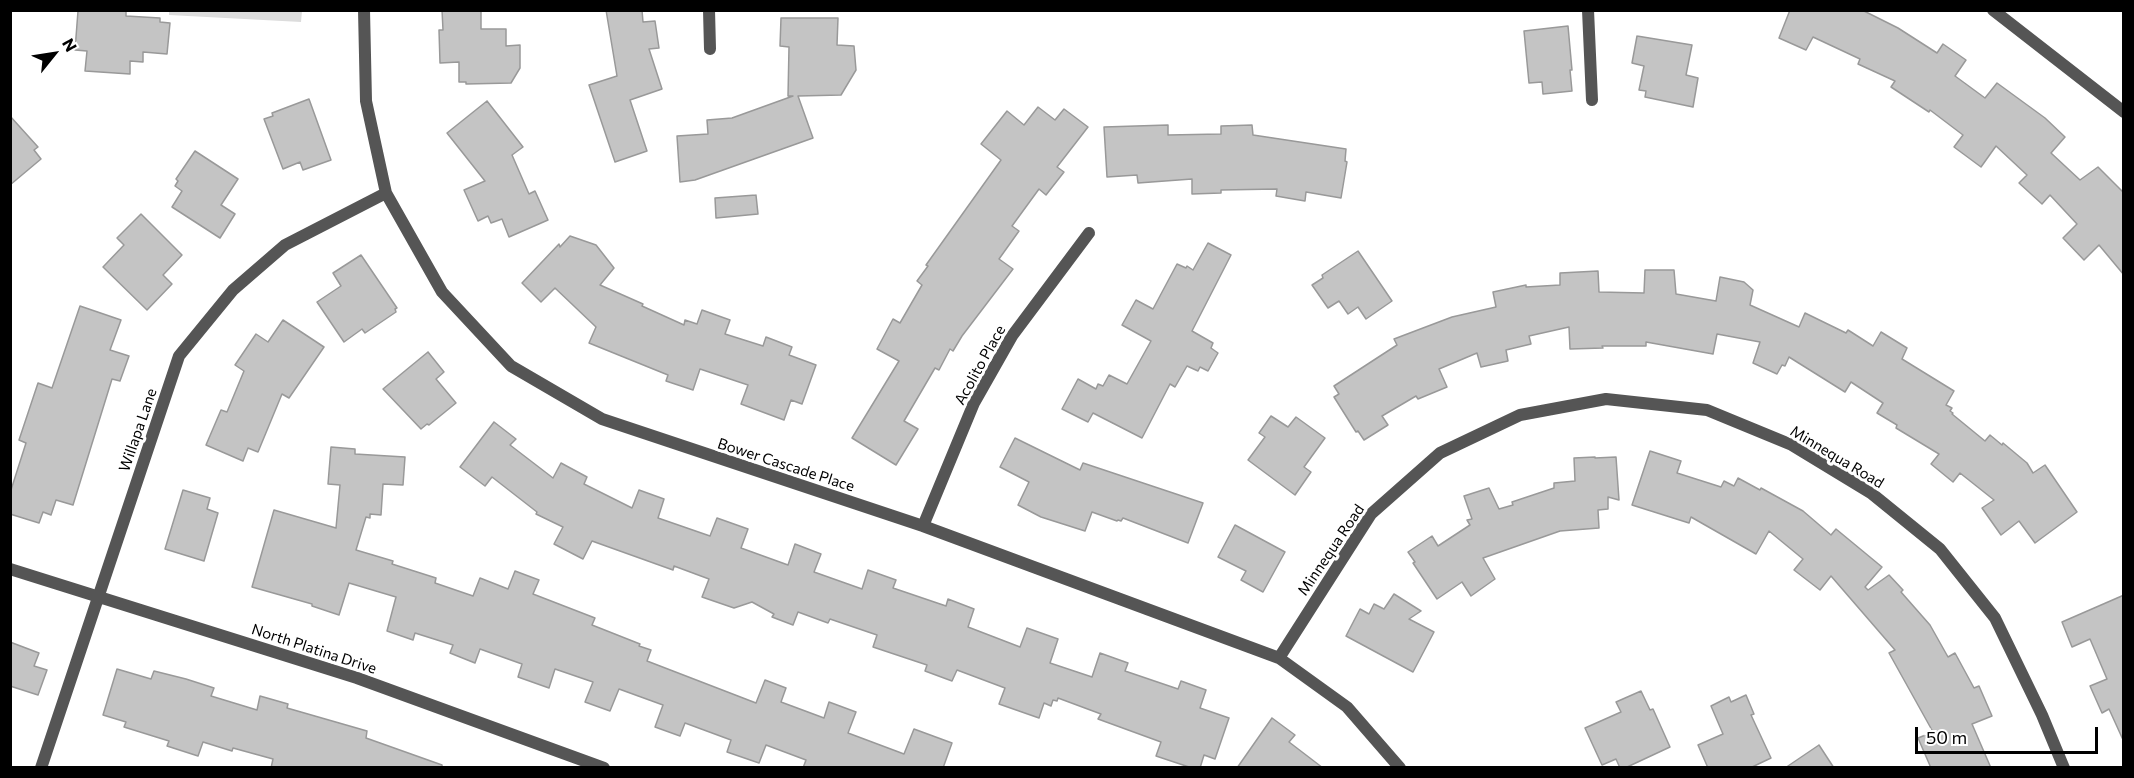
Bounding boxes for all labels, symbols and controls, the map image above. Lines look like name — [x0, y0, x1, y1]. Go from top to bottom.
north arrow — [24, 24, 84, 84]
text: N — [59, 35, 81, 55]
street label: Acolito Place — [951, 322, 1009, 408]
street label: Willapa Lane — [115, 386, 161, 474]
street label: Minnequa Road — [1787, 422, 1887, 492]
street label: Bower Cascade Place — [715, 434, 857, 496]
street label: Minnequa Road — [1294, 501, 1368, 599]
street label: North Platina Drive — [249, 620, 379, 678]
scale bar — [1918, 715, 2101, 753]
text: 50 m — [1926, 726, 1967, 748]

